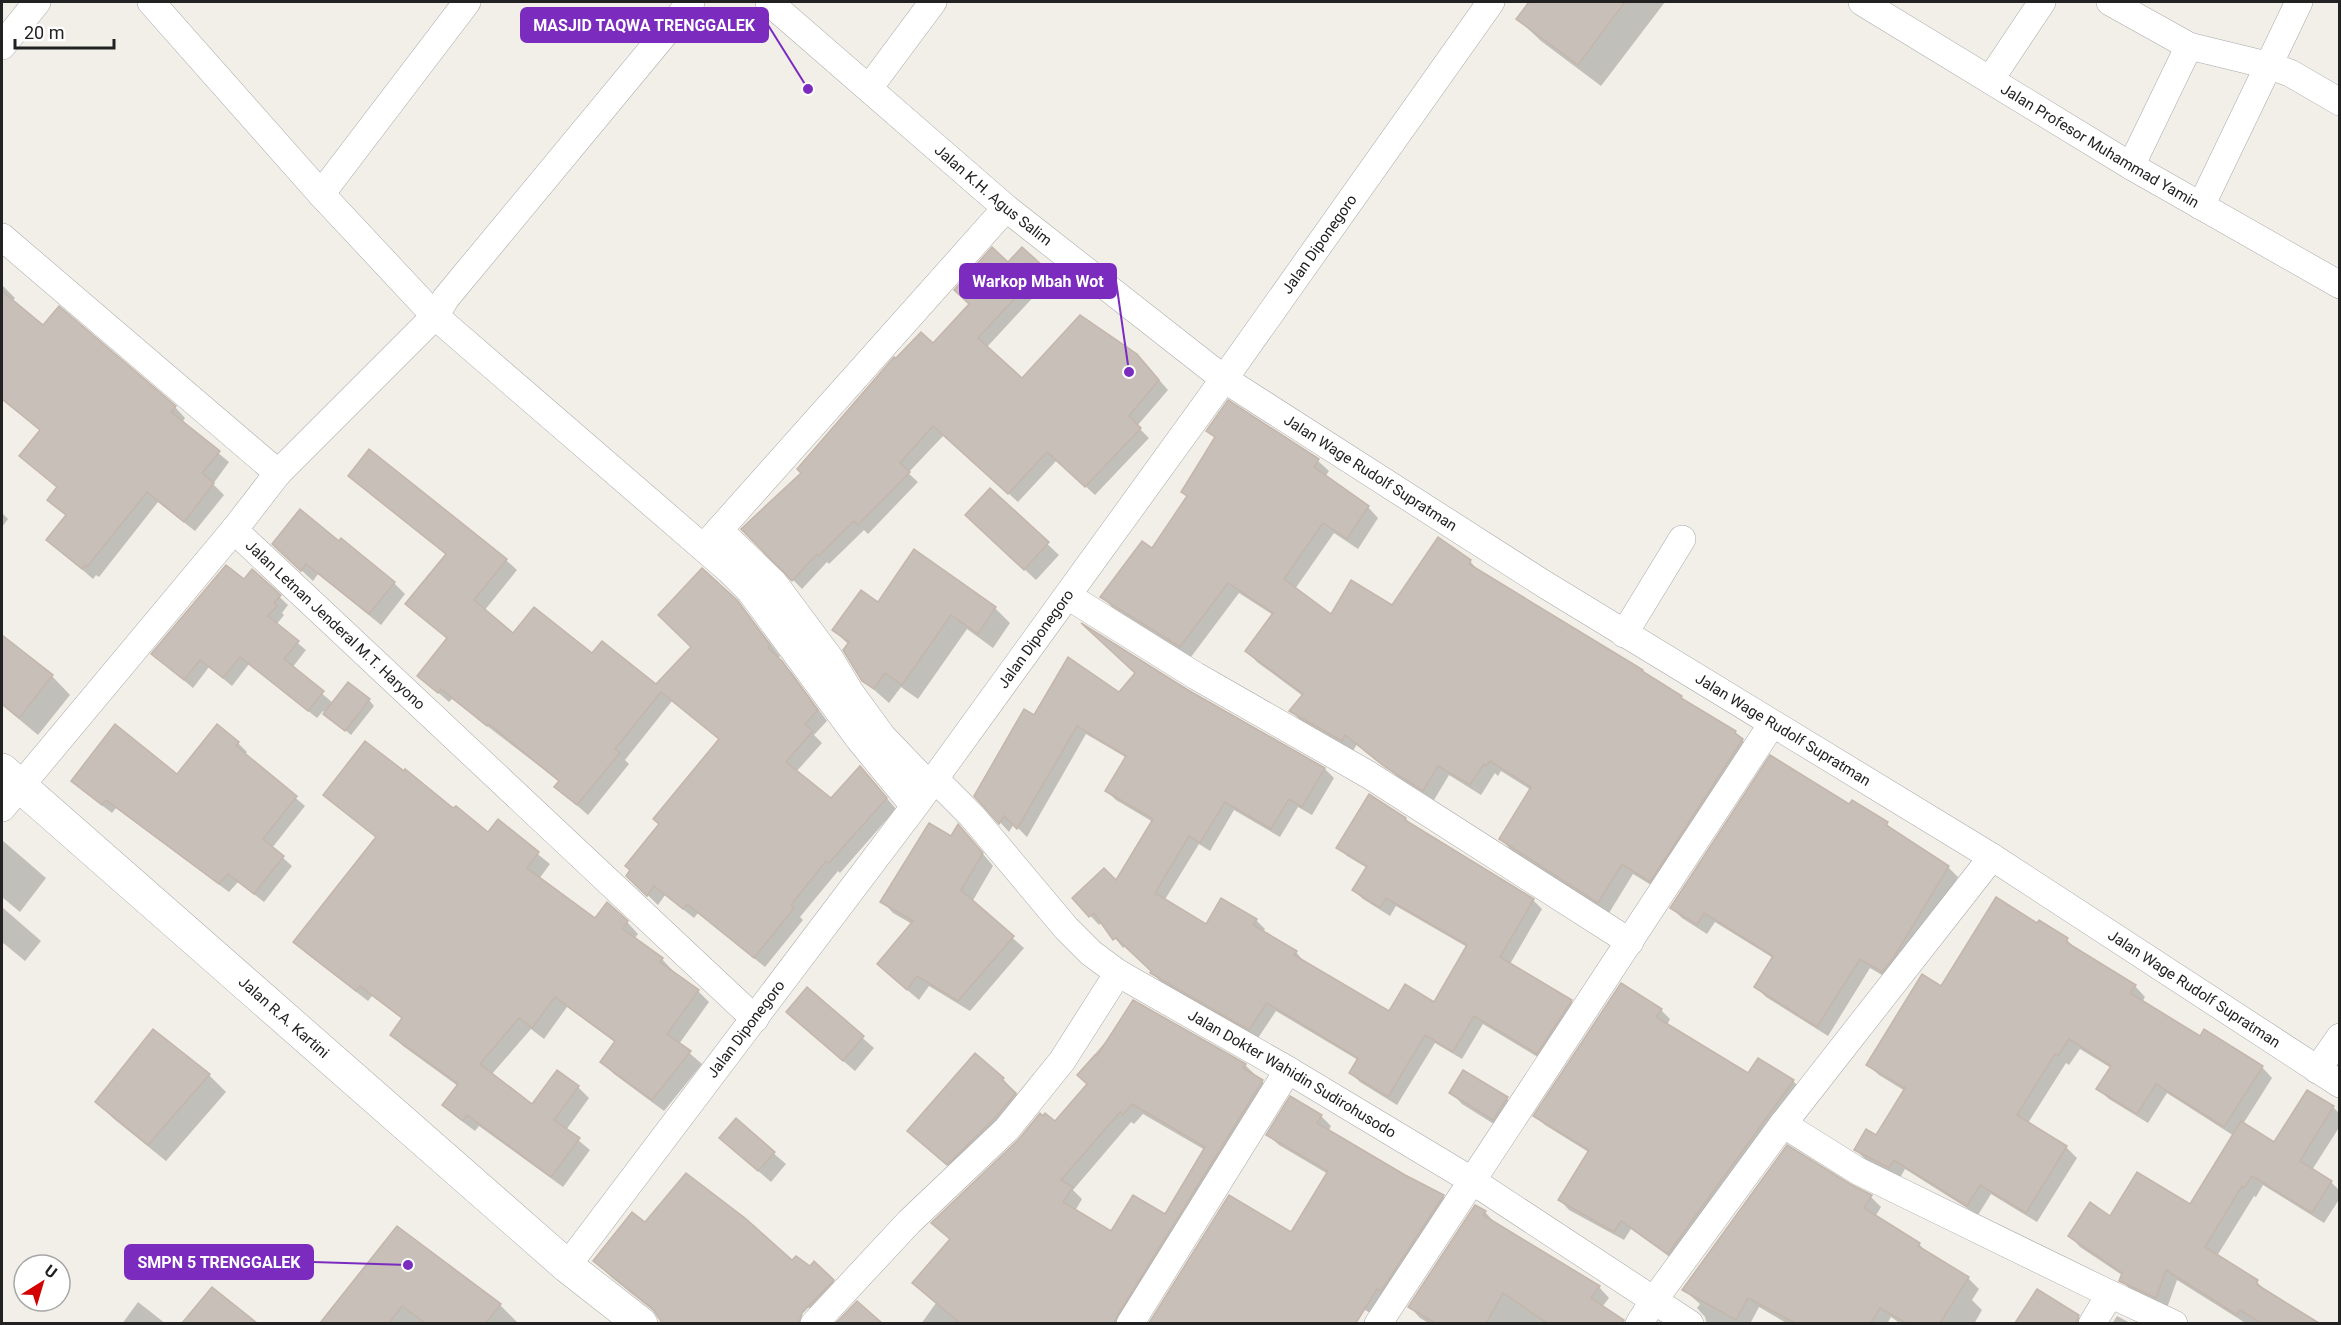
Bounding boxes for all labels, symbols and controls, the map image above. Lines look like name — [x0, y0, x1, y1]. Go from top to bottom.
callout: MASJID TAQWA TRENGGALEK — [521, 8, 768, 42]
scale bar — [15, 12, 114, 50]
text: MASJID TAQWA TRENGGALEK — [533, 16, 756, 35]
text: 20 m — [24, 22, 64, 43]
street label: Jalan Profesor Muhammad Yamin — [1997, 80, 2202, 212]
street label: Jalan K.H. Agus Salim — [931, 141, 1055, 250]
street label: Jalan Diponegoro — [1278, 191, 1361, 297]
callout: Warkop Mbah Wot — [960, 264, 1116, 298]
text: Warkop Mbah Wot — [972, 272, 1104, 291]
street label: Jalan Wage Rudolf Supratman — [1281, 411, 1460, 535]
street label: Jalan Letnan Jenderal M.T. Haryono — [242, 536, 429, 714]
street label: Jalan Diponegoro — [994, 586, 1078, 692]
street label: Jalan Wage Rudolf Supratman — [1692, 669, 1874, 790]
street label: Jalan Wage Rudolf Supratman — [2105, 926, 2284, 1052]
street label: Jalan R.A. Kartini — [235, 973, 333, 1062]
street label: Jalan Diponegoro — [703, 977, 789, 1081]
street label: Jalan Dokter Wahidin Sudirohusodo — [1185, 1006, 1399, 1142]
callout: SMPN 5 TRENGGALEK — [125, 1245, 313, 1279]
north arrow — [12, 1253, 72, 1313]
text: SMPN 5 TRENGGALEK — [137, 1253, 301, 1272]
text: U — [41, 1261, 61, 1282]

